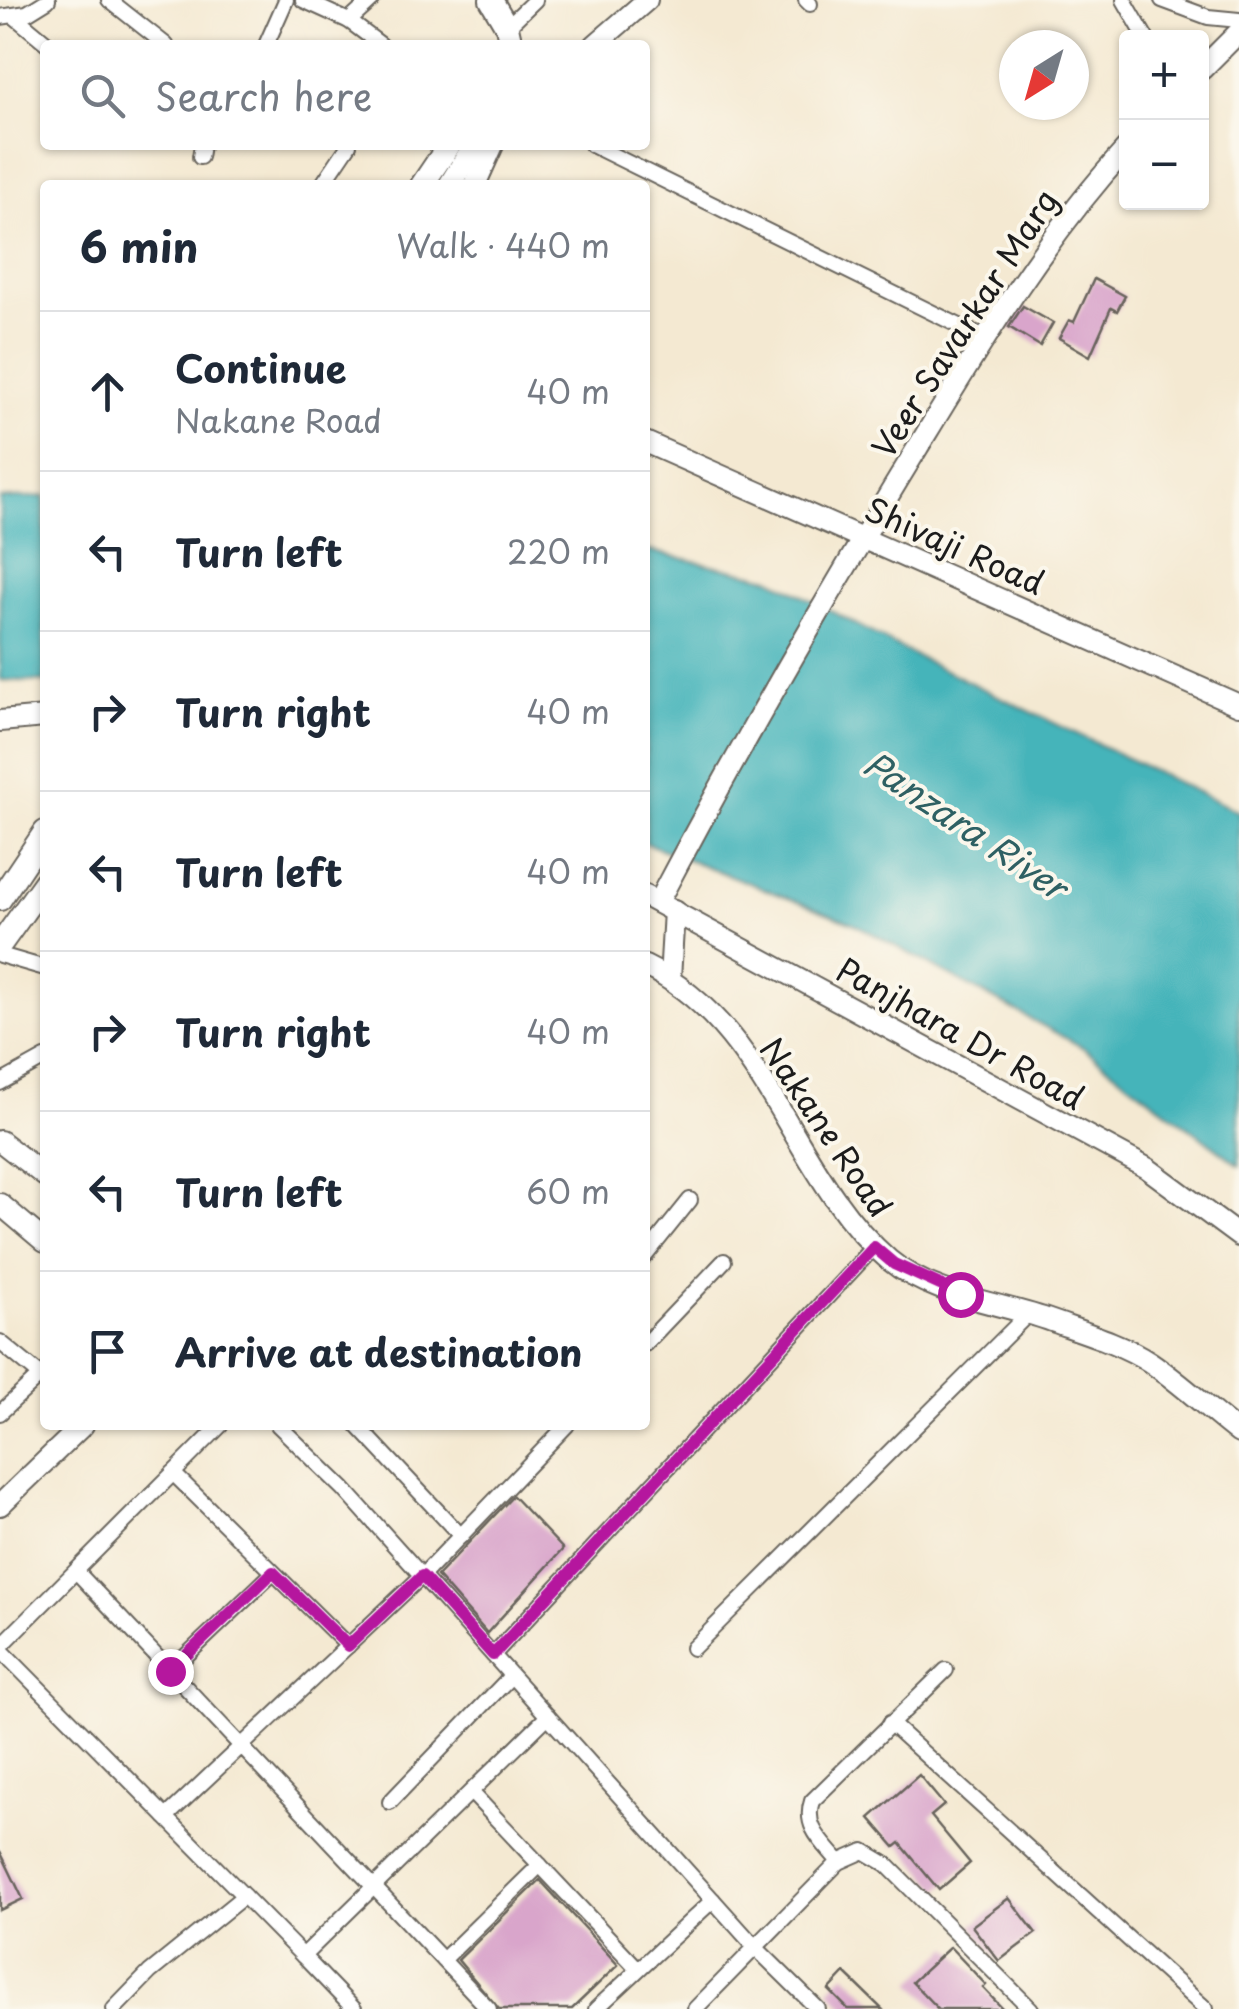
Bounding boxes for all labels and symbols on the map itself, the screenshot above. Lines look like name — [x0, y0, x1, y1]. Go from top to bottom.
north arrow — [999, 30, 1089, 120]
street label: Veer Savarkar Marg — [859, 180, 1069, 466]
street label: Shivaji Road — [858, 484, 1052, 606]
water label: Panzara River — [854, 736, 1082, 914]
street label: Panjhara Dr Road — [828, 945, 1094, 1121]
street label: Nakane Road — [749, 1028, 905, 1226]
route start — [938, 1272, 984, 1318]
route end — [148, 1649, 194, 1695]

